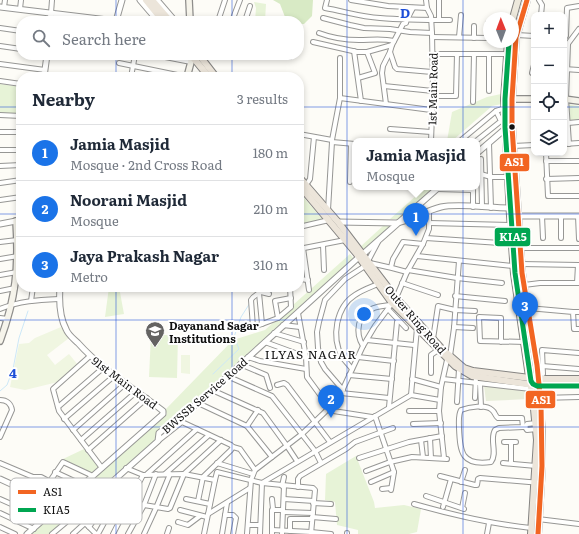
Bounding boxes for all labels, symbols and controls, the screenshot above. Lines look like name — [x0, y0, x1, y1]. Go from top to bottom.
text: D — [400, 3, 410, 22]
north arrow — [483, 12, 519, 48]
map controls — [531, 12, 567, 156]
button: + — [531, 12, 567, 48]
search box — [16, 16, 304, 60]
icon: search — [30, 27, 52, 49]
text: Search here — [62, 27, 146, 50]
button: − — [531, 48, 567, 84]
street label: 1st Main Road — [423, 52, 441, 125]
button: locate — [531, 84, 567, 120]
text: Nearby — [32, 86, 95, 111]
text: 3 results — [237, 89, 288, 108]
button: layers — [531, 120, 567, 156]
unlabelled marker — [507, 122, 517, 132]
text: Jamia Masjid — [70, 132, 170, 155]
popup — [352, 138, 480, 190]
text: 1 — [42, 143, 48, 162]
text: 180 m — [253, 143, 288, 162]
text: Jamia Masjid — [366, 143, 466, 166]
line badge: AS1 — [499, 153, 530, 172]
text: AS1 — [504, 153, 524, 169]
text: Mosque · 2nd Cross Road — [70, 155, 222, 174]
text: Mosque — [366, 166, 415, 185]
text: Noorani Masjid — [70, 188, 187, 211]
text: 2 — [42, 199, 48, 218]
text: 210 m — [253, 199, 288, 218]
pin: 1 — [403, 203, 429, 236]
text: Mosque — [70, 211, 119, 230]
line badge: KIA5 — [494, 227, 531, 247]
text: KIA5 — [499, 228, 527, 244]
text: Jaya Prakash Nagar — [70, 244, 219, 267]
text: 3 — [41, 255, 49, 274]
text: 310 m — [253, 255, 288, 274]
text: Metro — [70, 267, 108, 286]
street label: Outer Ring Road — [382, 281, 451, 357]
pin: 3 — [512, 292, 538, 325]
your location — [354, 304, 374, 324]
place label: Dayanand Sagar Institutions — [169, 317, 259, 346]
school or university icon: Dayanand Sagar Institutions — [144, 320, 166, 348]
district label: ILYAS NAGAR — [265, 345, 357, 363]
street label: 91st Main Road — [89, 352, 161, 412]
street label: BWSSB Service Road — [158, 353, 251, 437]
text: 4 — [9, 363, 17, 382]
pin: 2 — [318, 385, 344, 418]
line badge: AS1 — [525, 390, 556, 409]
text: AS1 — [531, 391, 551, 407]
legend — [10, 478, 142, 524]
text: AS1 — [43, 483, 63, 499]
text: KIA5 — [43, 501, 70, 517]

